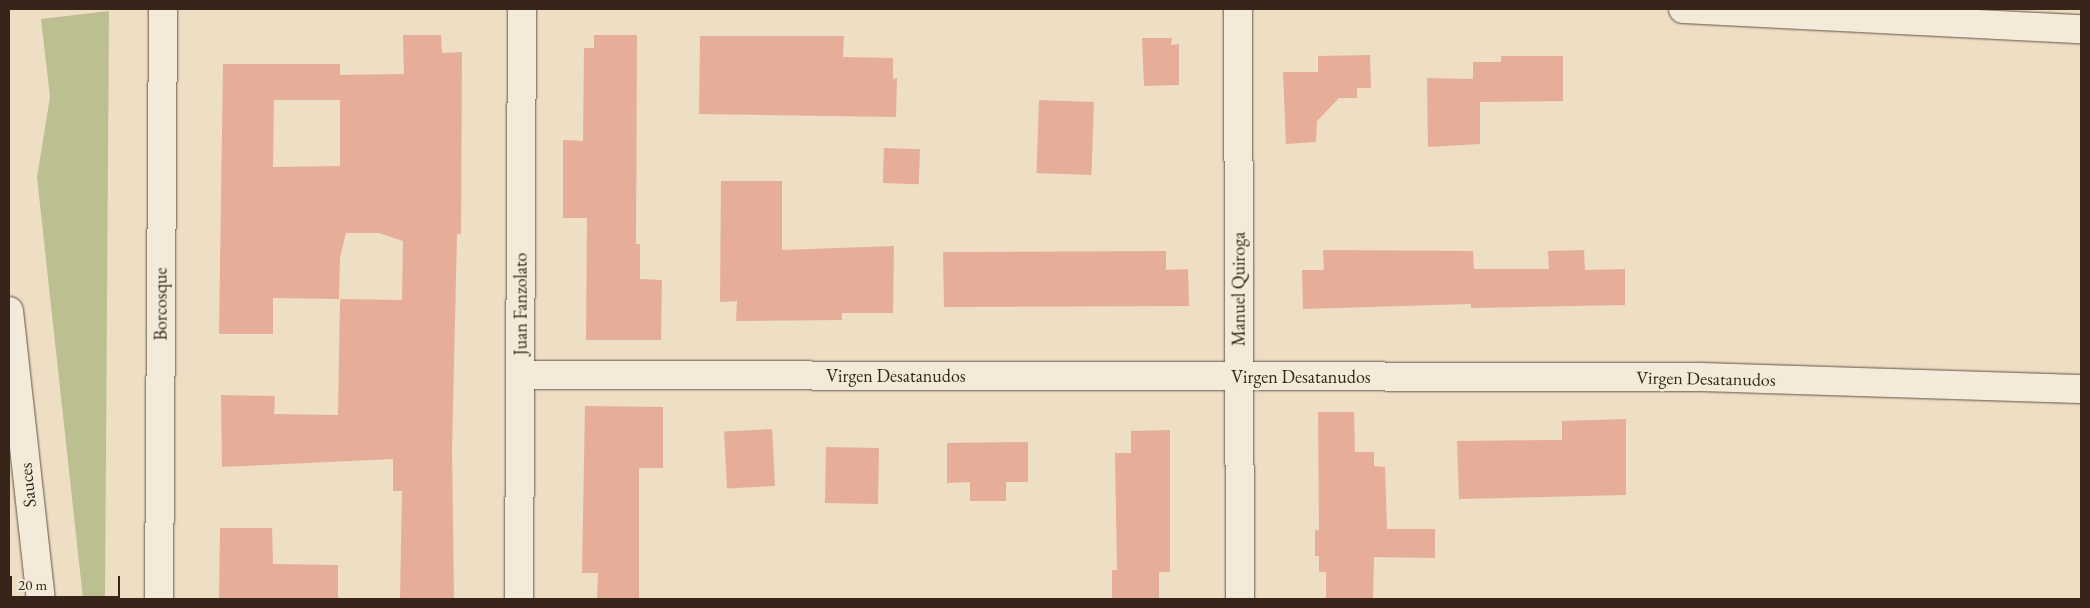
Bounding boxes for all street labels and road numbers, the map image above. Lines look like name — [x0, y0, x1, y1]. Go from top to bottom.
street label: Manuel Quiroga — [1228, 232, 1250, 346]
street label: Juan Fanzolato — [510, 253, 532, 355]
street label: Borcosque — [150, 267, 172, 341]
street label: Virgen Desatanudos — [826, 365, 966, 387]
street label: Virgen Desatanudos — [1231, 366, 1371, 388]
street label: Virgen Desatanudos — [1636, 367, 1776, 391]
street label: Sauces — [15, 462, 41, 508]

